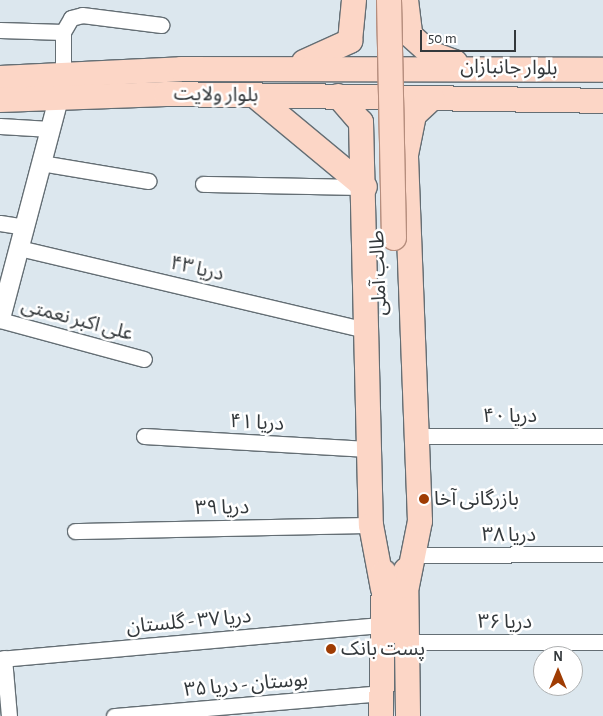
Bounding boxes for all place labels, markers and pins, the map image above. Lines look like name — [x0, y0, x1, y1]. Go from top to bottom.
place label: بازرگانی آخا — [434, 487, 519, 511]
marker: بازرگانی آخا — [418, 493, 430, 505]
place label: پست بانک — [341, 637, 425, 661]
marker: پست بانک — [325, 643, 337, 655]

